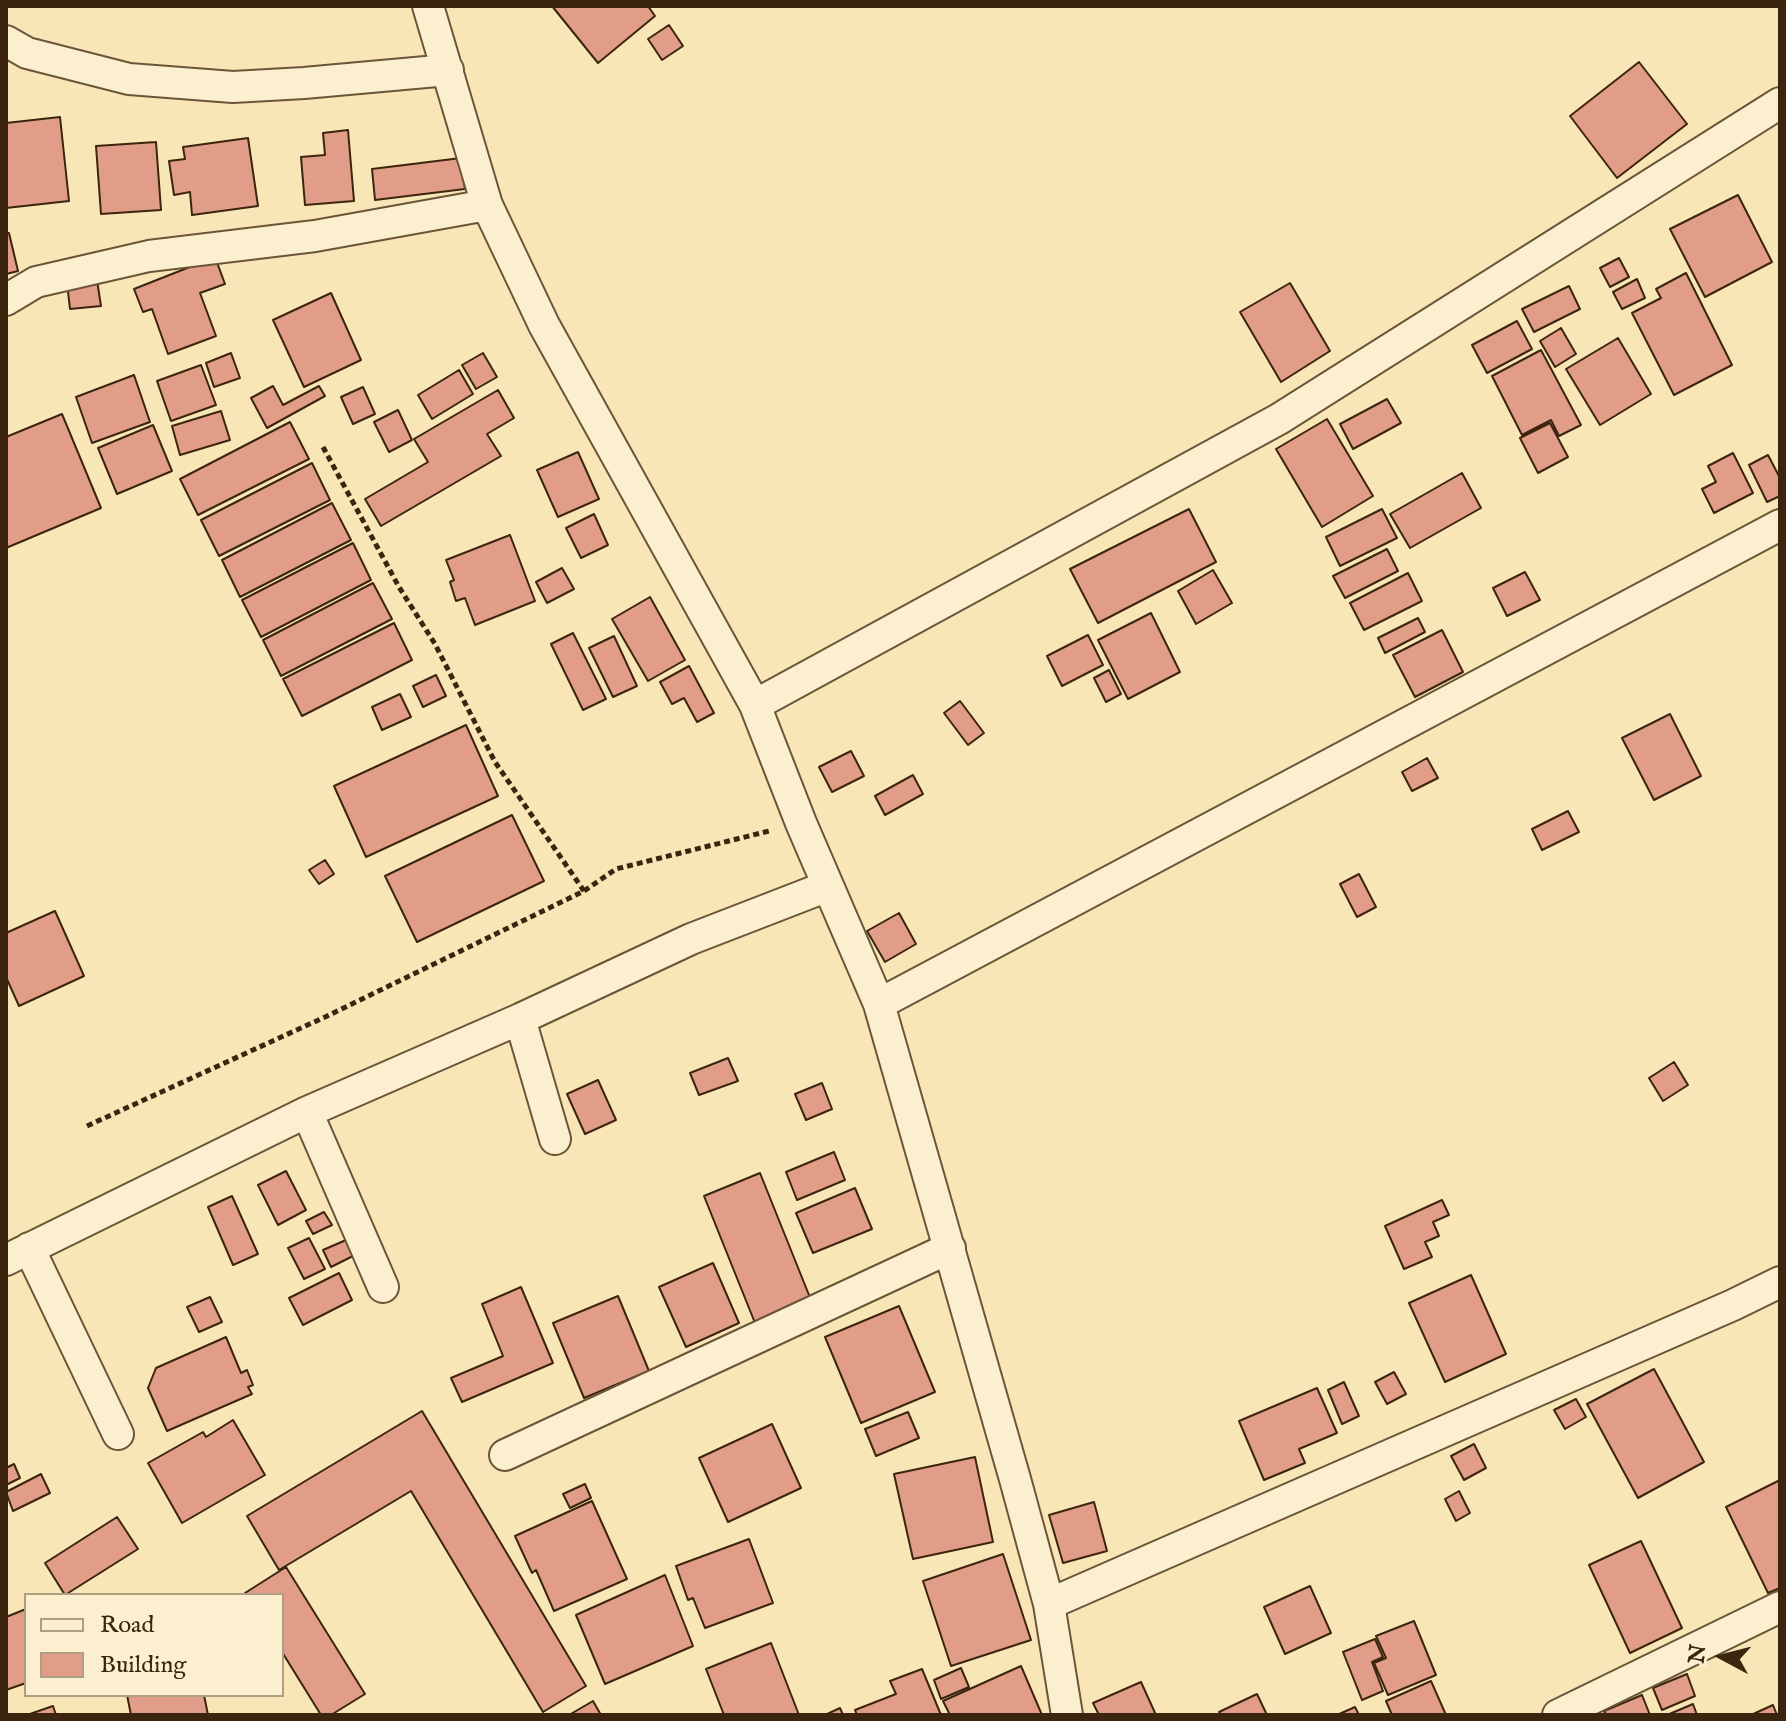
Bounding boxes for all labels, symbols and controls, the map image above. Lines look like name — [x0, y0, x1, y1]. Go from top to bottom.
legend — [24, 1593, 284, 1697]
text: Road — [100, 1610, 154, 1641]
north arrow — [1682, 1617, 1762, 1697]
text: N — [1683, 1643, 1713, 1665]
text: Building — [100, 1650, 186, 1681]

